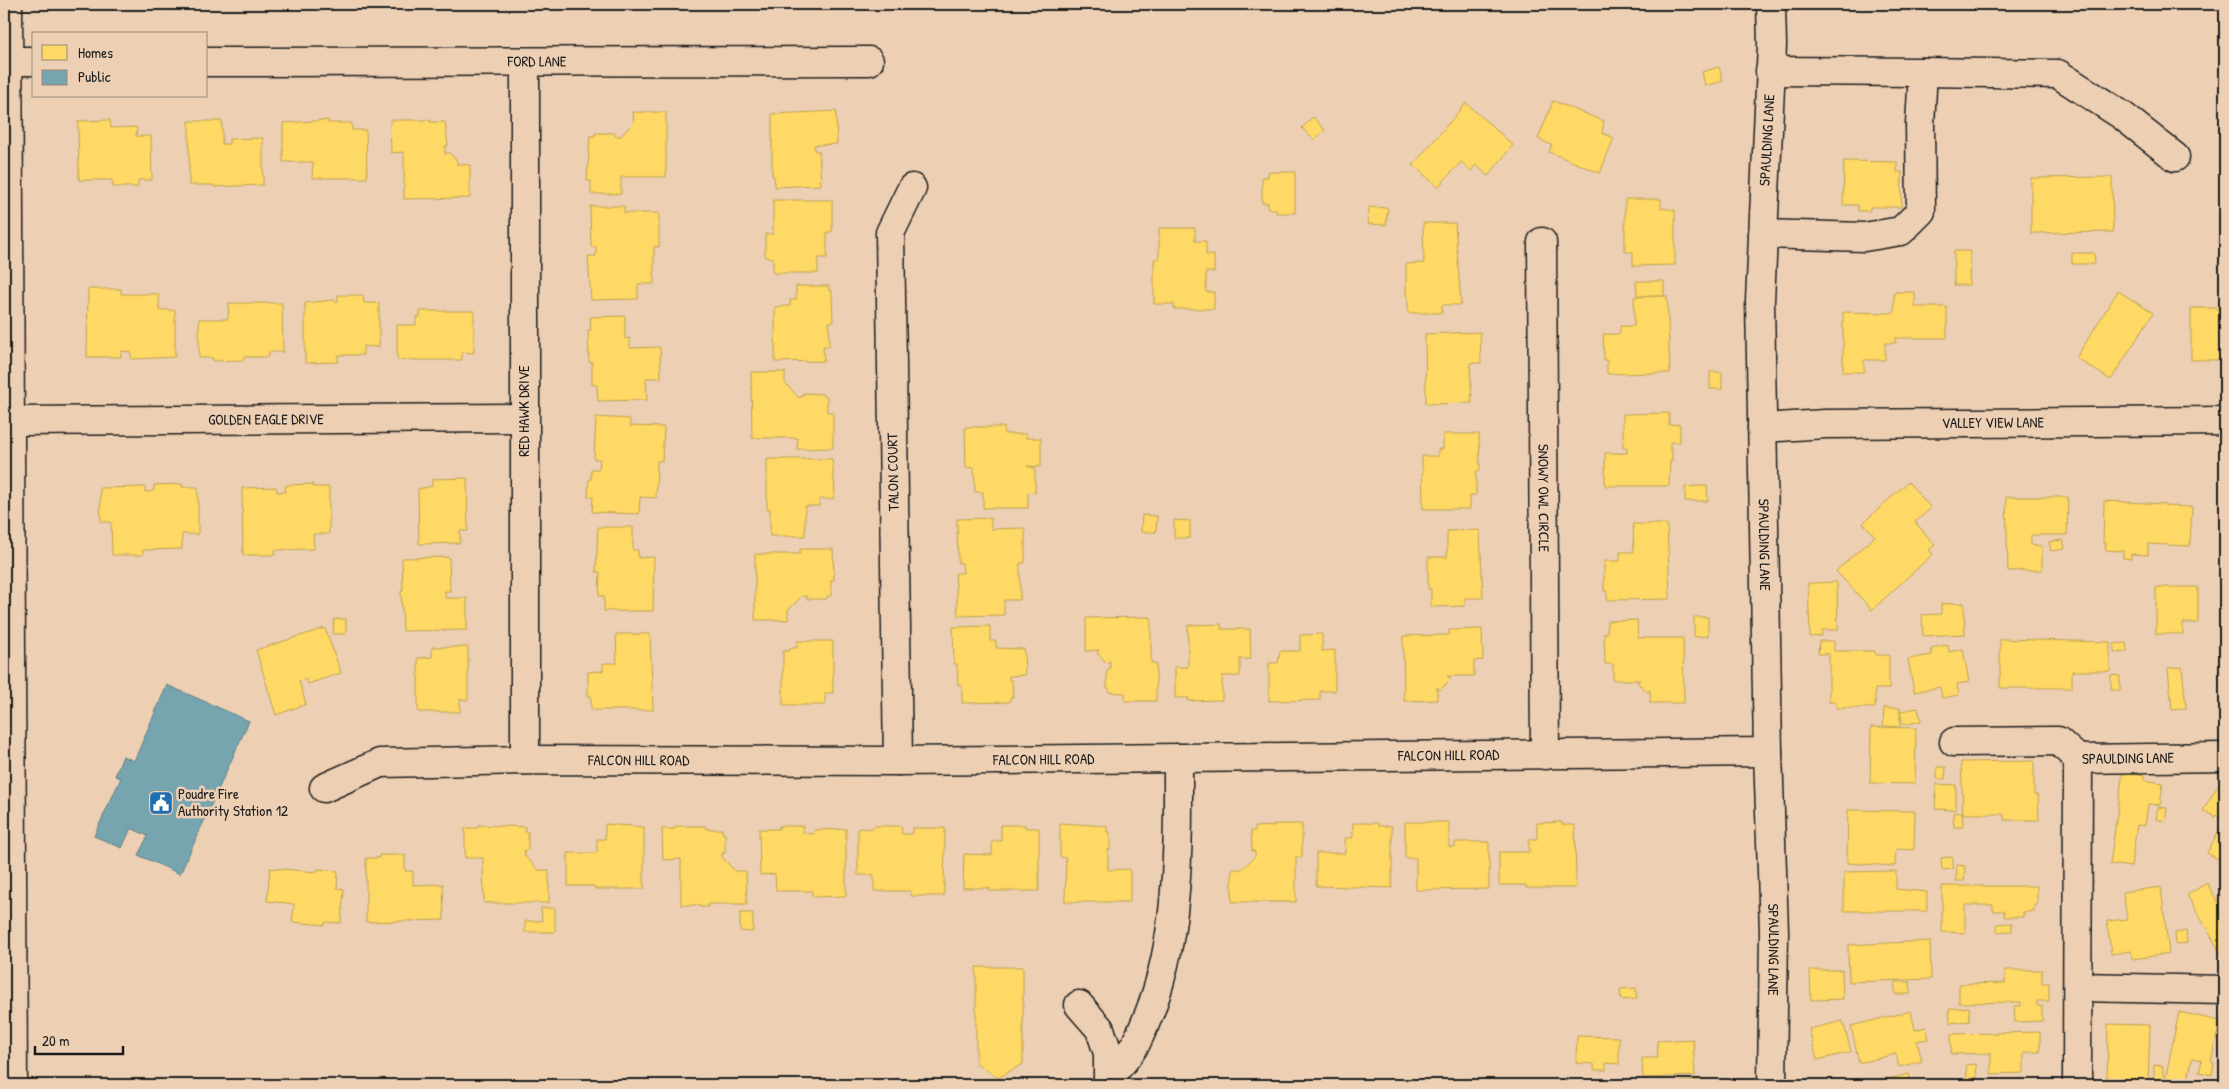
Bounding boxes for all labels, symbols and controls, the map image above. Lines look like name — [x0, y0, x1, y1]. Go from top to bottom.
legend — [32, 32, 208, 98]
text: Homes — [78, 42, 113, 63]
street label: FORD LANE — [507, 50, 567, 72]
text: Public — [78, 66, 111, 87]
street label: SPAULDING LANE — [1754, 93, 1779, 186]
street label: RED HAWK DRIVE — [513, 365, 534, 457]
street label: GOLDEN EAGLE DRIVE — [208, 408, 324, 430]
street label: VALLEY VIEW LANE — [1942, 411, 2045, 433]
street label: TALON COURT — [881, 432, 904, 511]
street label: SNOWY OWL CIRCLE — [1533, 444, 1555, 553]
street label: SPAULDING LANE — [1754, 498, 1776, 591]
street label: FALCON HILL ROAD — [1397, 744, 1500, 766]
street label: SPAULDING LANE — [2082, 747, 2175, 769]
street label: FALCON HILL ROAD — [992, 748, 1095, 770]
street label: FALCON HILL ROAD — [587, 749, 690, 770]
place label: Poudre Fire Authority Station 12 — [178, 783, 288, 821]
public building icon: Poudre Fire Authority Station 12 — [148, 790, 174, 816]
street label: SPAULDING LANE — [1763, 903, 1785, 996]
scale bar — [35, 1024, 122, 1056]
text: 20 m — [42, 1030, 69, 1051]

